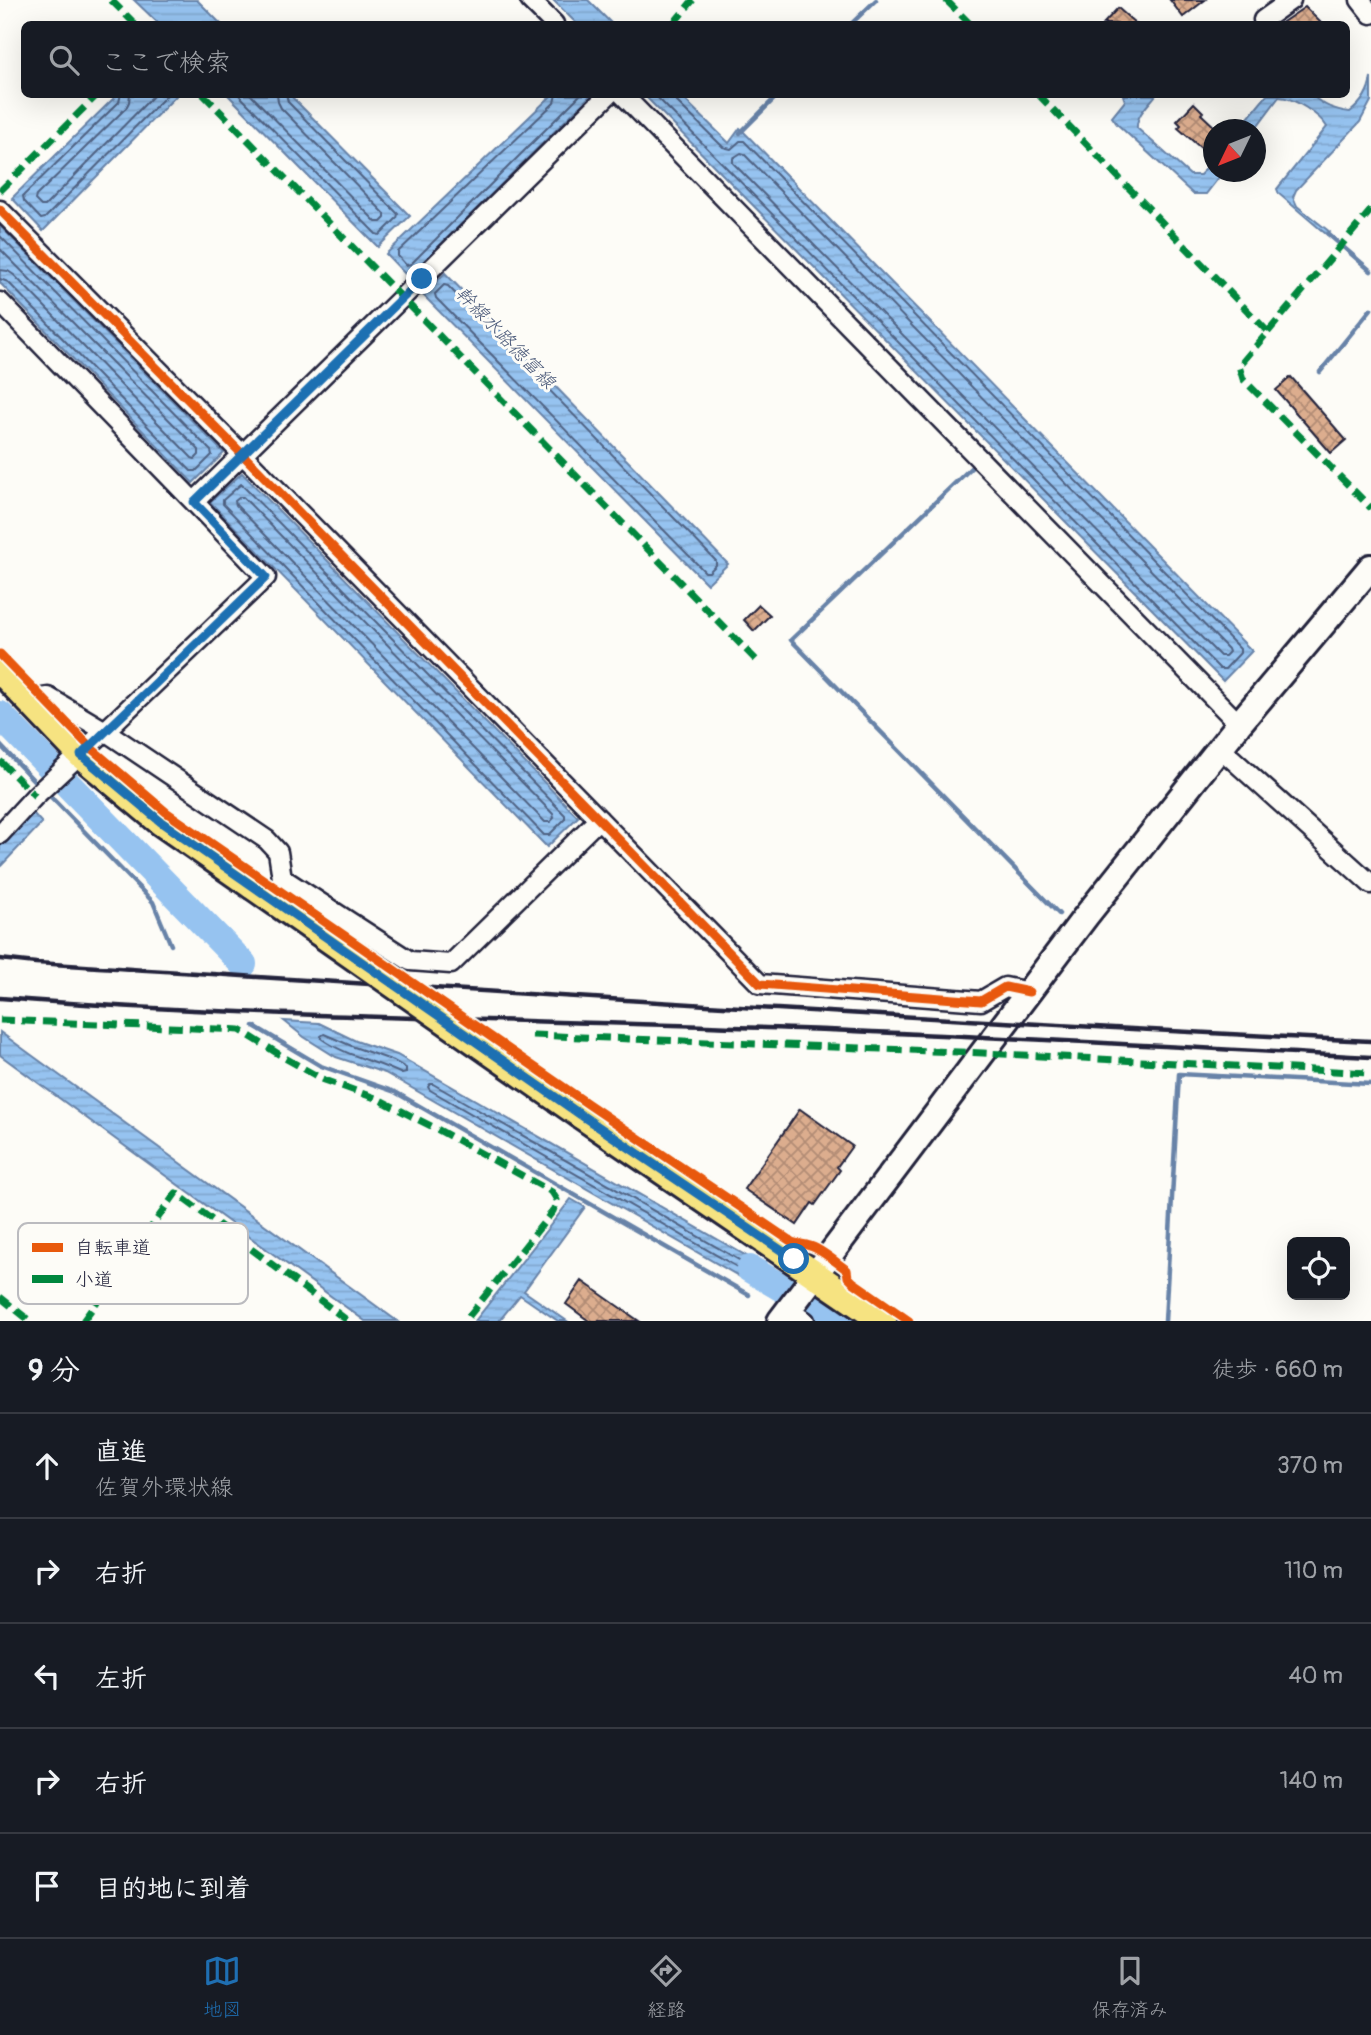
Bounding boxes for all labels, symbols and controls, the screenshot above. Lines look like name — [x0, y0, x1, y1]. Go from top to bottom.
search box — [21, 21, 1350, 98]
icon: search — [45, 41, 83, 79]
text: ここで検索 — [101, 47, 231, 79]
north arrow — [1203, 119, 1266, 182]
route end — [406, 263, 437, 294]
water label: 幹線水路徳富線 — [450, 282, 561, 395]
legend — [18, 1223, 248, 1304]
text: 自転車道 — [75, 1236, 151, 1260]
map controls — [1287, 1237, 1350, 1300]
button: locate — [1287, 1237, 1350, 1300]
route start — [778, 1243, 809, 1274]
text: 小道 — [75, 1268, 113, 1292]
text: 9 分 — [28, 1352, 80, 1389]
text: 徒歩 · 660 m — [1212, 1355, 1343, 1384]
text: 直進 — [95, 1436, 147, 1468]
icon: ahead — [28, 1447, 66, 1485]
text: 370 m — [1277, 1451, 1343, 1480]
text: 佐賀外環状線 — [95, 1473, 233, 1502]
icon: right — [28, 1552, 66, 1590]
text: 110 m — [1284, 1556, 1343, 1585]
text: 右折 — [95, 1558, 147, 1590]
icon: left — [28, 1657, 66, 1695]
text: 40 m — [1289, 1661, 1343, 1690]
text: 左折 — [95, 1663, 147, 1695]
icon: right — [28, 1762, 66, 1800]
text: 140 m — [1280, 1766, 1343, 1795]
text: 右折 — [95, 1768, 147, 1800]
icon: arrive — [28, 1867, 66, 1905]
text: 目的地に到着 — [95, 1873, 251, 1905]
tab: 地図 — [203, 1952, 241, 2022]
tab: 経路 — [647, 1952, 686, 2022]
tab: 保存済み — [1092, 1952, 1168, 2022]

